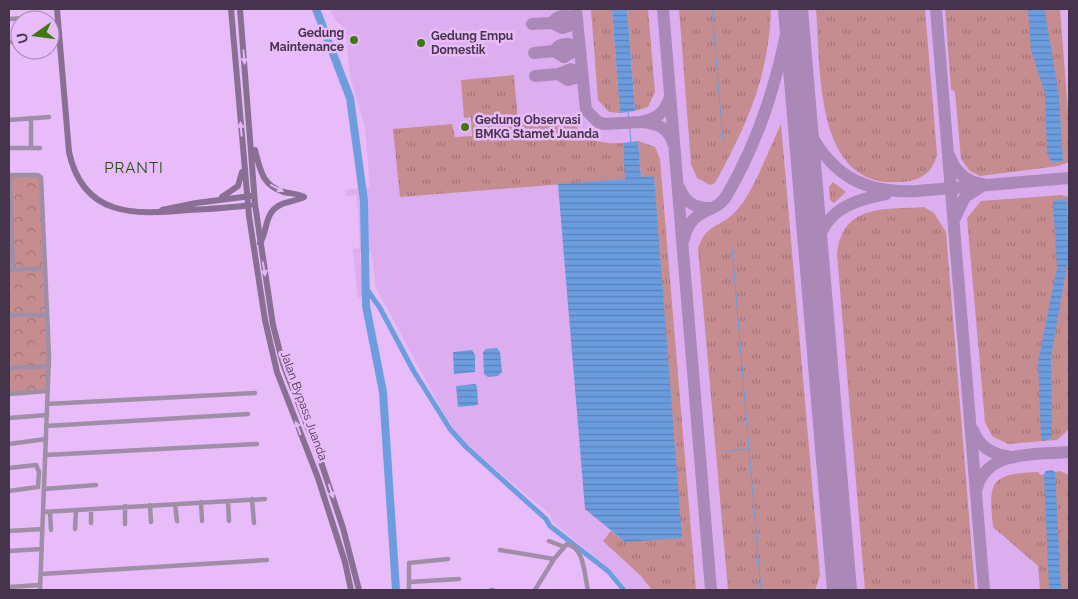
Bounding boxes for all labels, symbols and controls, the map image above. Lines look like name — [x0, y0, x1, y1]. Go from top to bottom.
north arrow — [10, 10, 60, 60]
place label: Gedung Maintenance — [270, 26, 344, 54]
place label: Gedung Empu Domestik — [431, 29, 513, 57]
text: U — [13, 31, 31, 45]
marker: Gedung Maintenance — [348, 34, 360, 46]
marker: Gedung Empu Domestik — [415, 37, 427, 49]
one-way arrow — [241, 50, 249, 66]
place label: Gedung Observasi BMKG Stamet Juanda — [475, 113, 599, 141]
one-way arrow — [237, 121, 245, 137]
marker: Gedung Observasi BMKG Stamet Juanda — [459, 121, 471, 133]
district label: PRANTI — [104, 159, 164, 177]
one-way arrow — [270, 184, 284, 192]
one-way arrow — [261, 262, 269, 278]
street label: Jalan Bypass Juanda — [278, 350, 330, 462]
one-way arrow — [294, 420, 302, 435]
one-way arrow — [327, 484, 335, 499]

